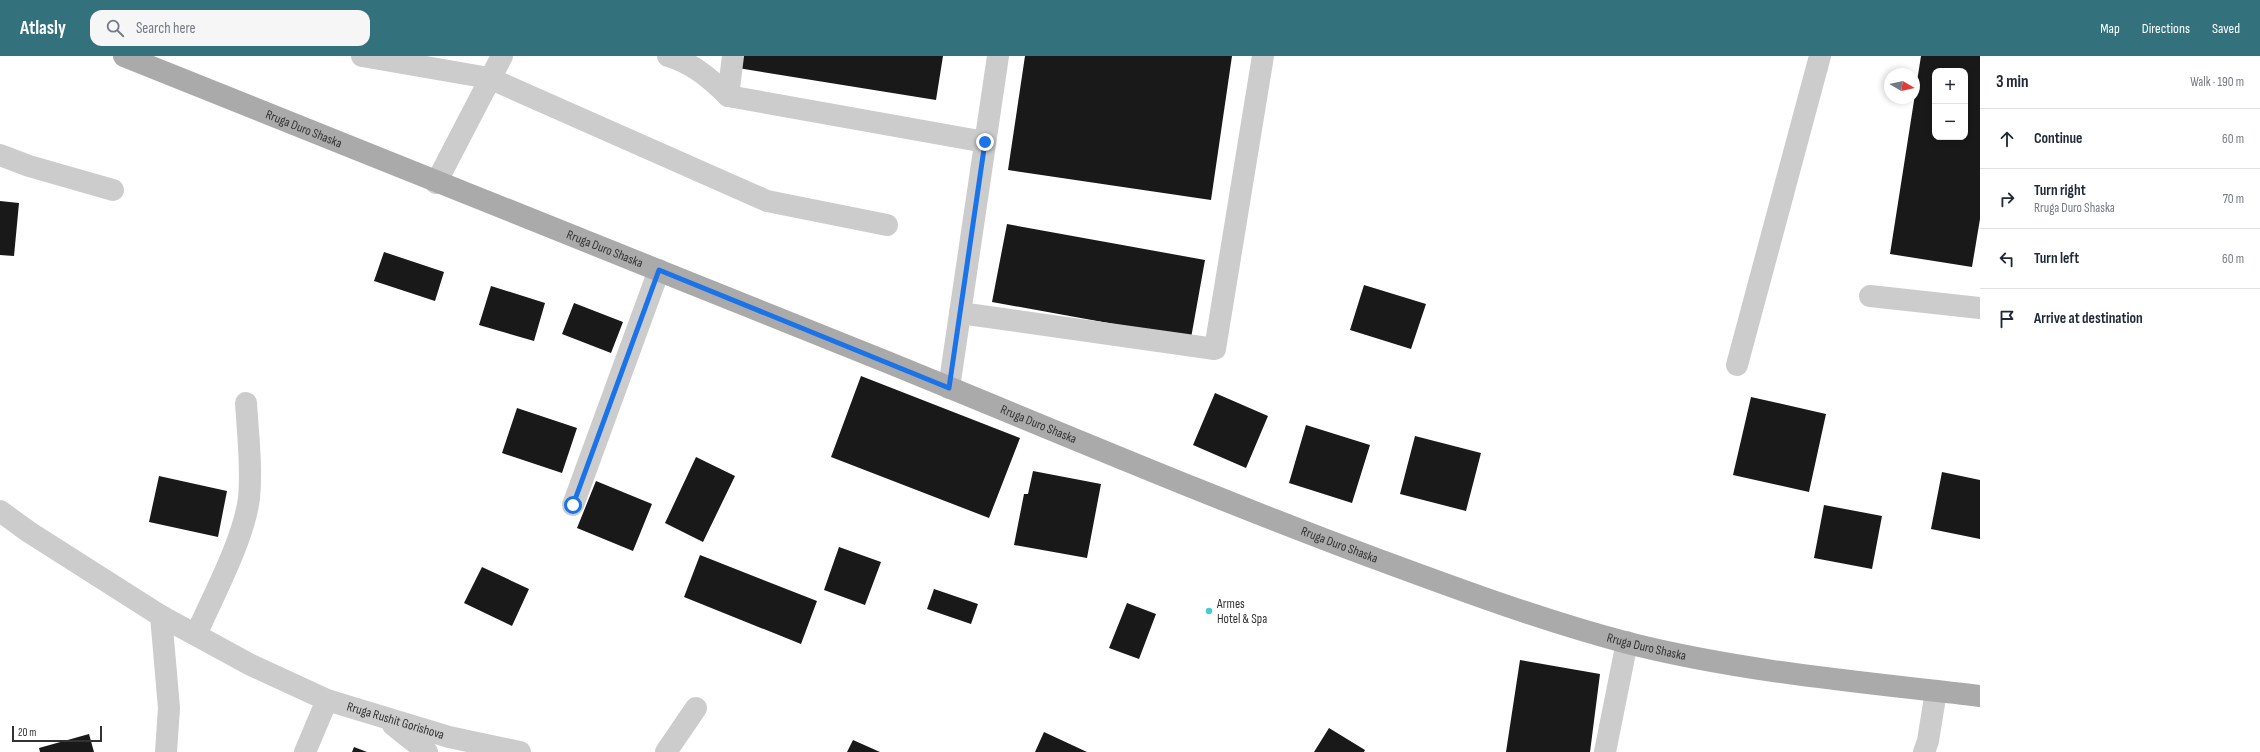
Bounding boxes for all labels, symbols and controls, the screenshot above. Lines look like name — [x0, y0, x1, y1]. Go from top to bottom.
search box — [90, 10, 370, 46]
text: Atlasly — [20, 17, 66, 40]
icon: search — [104, 17, 126, 39]
text: Search here — [136, 19, 196, 38]
text: Map — [2100, 20, 2120, 37]
text: Directions — [2142, 20, 2190, 37]
text: Saved — [2212, 20, 2240, 37]
north arrow — [1884, 68, 1920, 104]
map controls — [1932, 68, 1968, 140]
button: + — [1932, 68, 1968, 104]
text: 3 min — [1996, 72, 2029, 92]
text: Walk · 190 m — [2190, 74, 2244, 90]
button: − — [1932, 104, 1968, 140]
street label: Rruga Duro Shaska — [263, 106, 344, 151]
icon: ahead — [1996, 128, 2018, 150]
text: Continue — [2034, 129, 2083, 148]
text: 60 m — [2222, 131, 2244, 147]
route end — [976, 133, 994, 151]
text: Turn right — [2034, 181, 2086, 200]
icon: right — [1996, 188, 2018, 210]
text: 70 m — [2223, 191, 2244, 207]
text: Rruga Duro Shaska — [2034, 200, 2115, 216]
street label: Rruga Duro Shaska — [564, 227, 645, 271]
icon: left — [1996, 248, 2018, 270]
text: Turn left — [2034, 249, 2079, 268]
text: 60 m — [2222, 251, 2244, 267]
icon: arrive — [1996, 308, 2018, 330]
text: Arrive at destination — [2034, 309, 2143, 328]
street label: Rruga Duro Shaska — [998, 402, 1079, 447]
route start — [564, 496, 582, 514]
street label: Rruga Duro Shaska — [1299, 523, 1380, 567]
place label: Armes Hotel & Spa — [1216, 596, 1267, 627]
marker: Armes Hotel & Spa — [1204, 606, 1214, 616]
street label: Rruga Duro Shaska — [1605, 630, 1688, 664]
street label: Rruga Rushit Gorishova — [345, 698, 446, 743]
scale bar — [12, 724, 102, 743]
text: 20 m — [18, 726, 36, 739]

